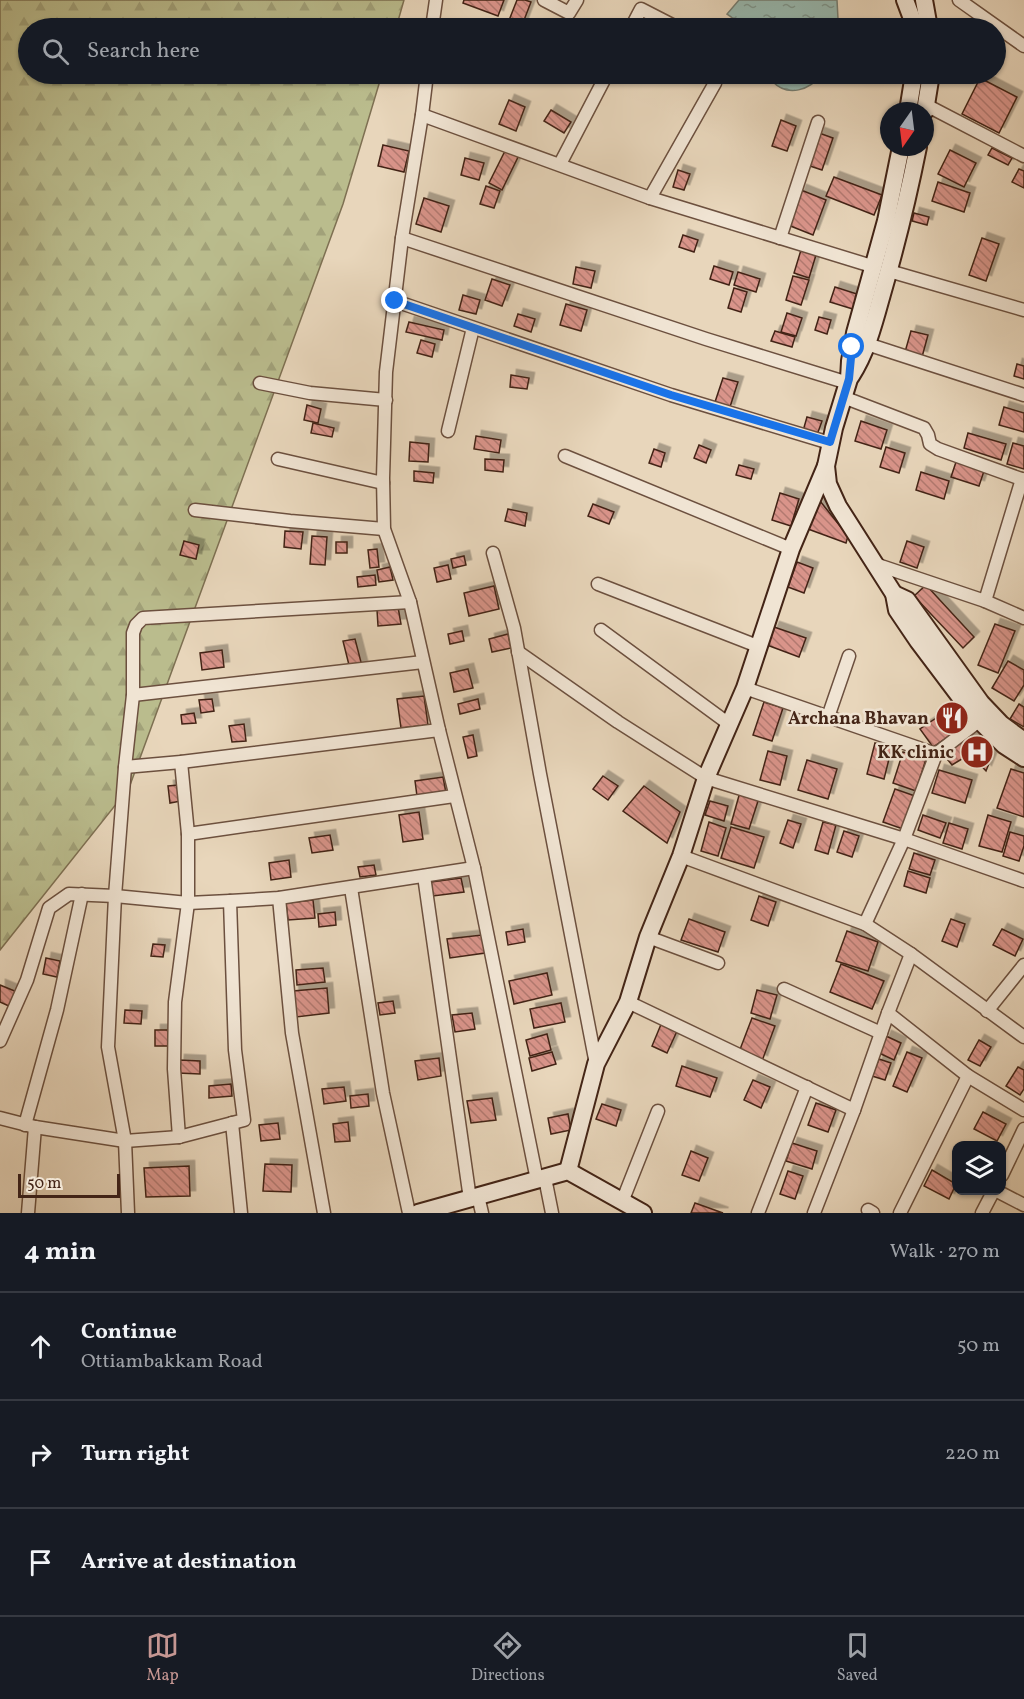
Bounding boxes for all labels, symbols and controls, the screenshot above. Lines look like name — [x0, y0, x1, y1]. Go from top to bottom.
search box — [18, 18, 1006, 84]
icon: search — [39, 35, 72, 68]
text: Search here — [87, 36, 200, 67]
north arrow — [880, 102, 934, 156]
route end — [381, 287, 407, 313]
route start — [838, 333, 864, 359]
restaurant icon: Archana Bhavan — [934, 700, 970, 736]
place label: Archana Bhavan — [788, 707, 929, 732]
hospital icon: KK clinic — [959, 734, 995, 770]
place label: KK clinic — [877, 741, 954, 766]
map controls — [952, 1141, 1006, 1195]
button: layers — [952, 1141, 1006, 1195]
scale bar — [18, 1171, 120, 1198]
text: 50 m — [27, 1173, 61, 1195]
text: 4 min — [24, 1234, 96, 1270]
text: Walk · 270 m — [890, 1238, 1000, 1266]
text: Continue — [81, 1317, 177, 1348]
icon: ahead — [24, 1330, 57, 1363]
text: 50 m — [957, 1332, 1000, 1360]
text: Ottiambakkam Road — [81, 1348, 263, 1376]
icon: right — [24, 1438, 57, 1471]
text: Turn right — [81, 1439, 189, 1470]
text: 220 m — [945, 1440, 1000, 1468]
icon: arrive — [24, 1546, 57, 1579]
text: Arrive at destination — [81, 1547, 297, 1578]
tab: Map — [146, 1629, 179, 1687]
tab: Directions — [471, 1629, 545, 1687]
tab: Saved — [837, 1629, 878, 1687]

